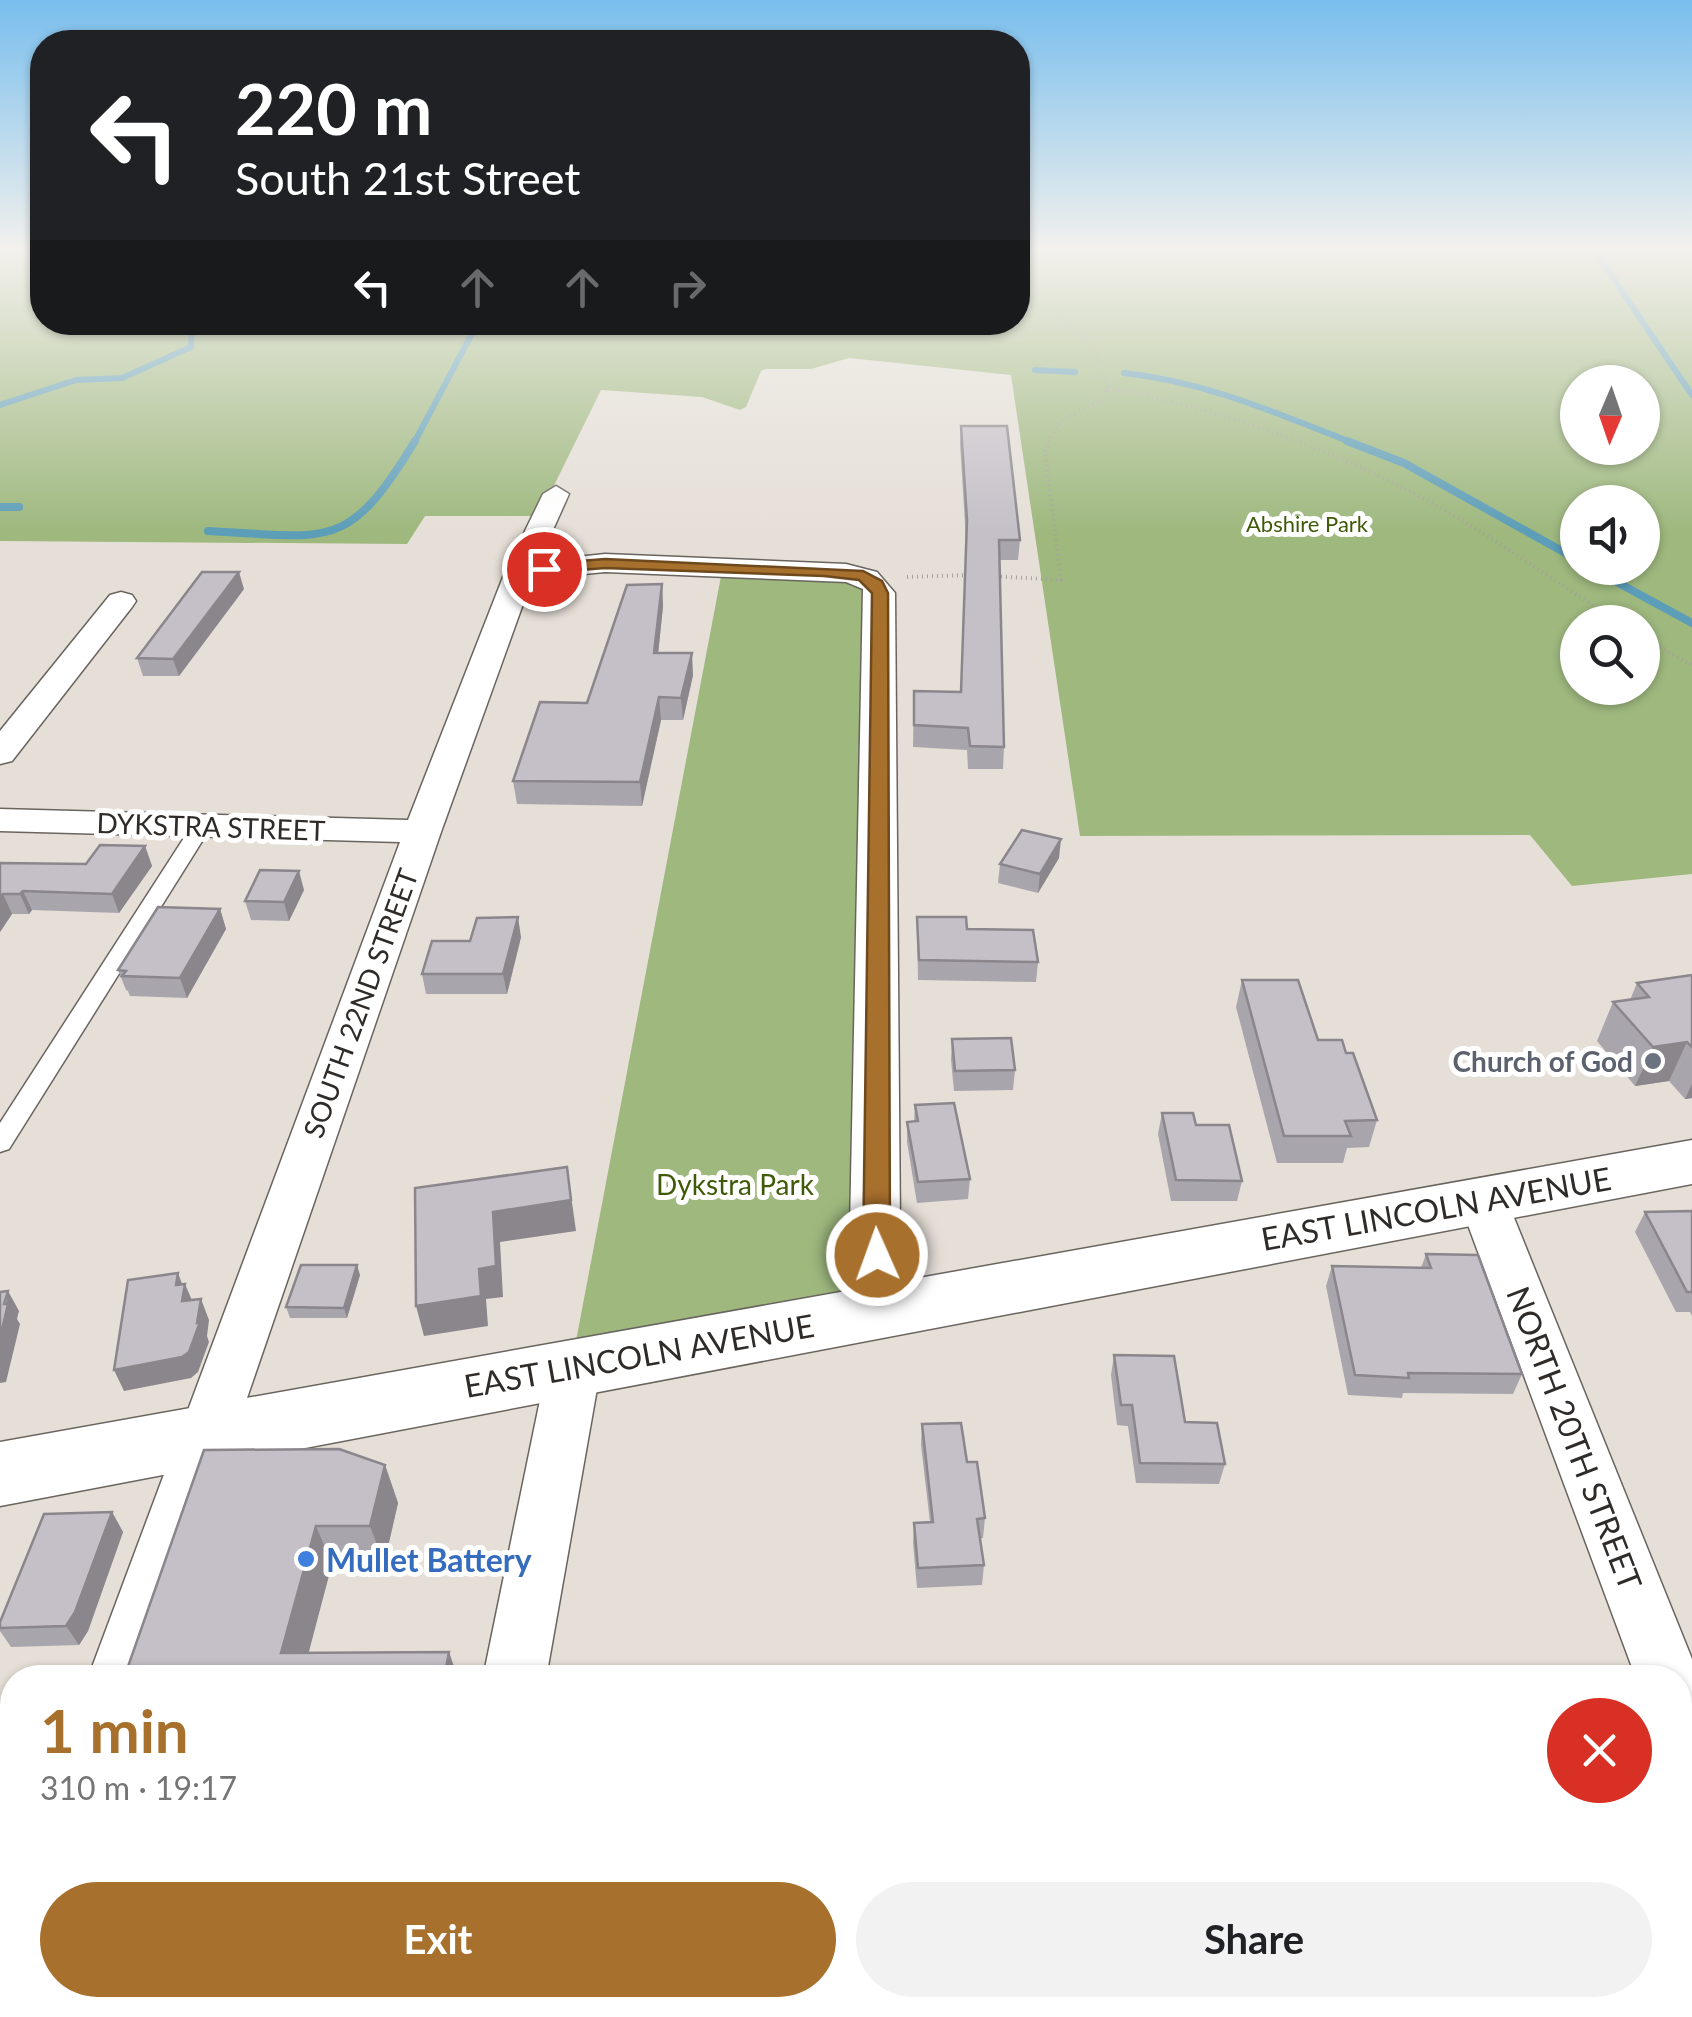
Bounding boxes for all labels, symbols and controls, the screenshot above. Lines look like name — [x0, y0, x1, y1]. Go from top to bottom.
text: 220 m — [235, 66, 432, 150]
icon: left — [70, 70, 200, 200]
text: South 21st Street — [235, 151, 580, 205]
icon: left — [345, 260, 400, 315]
icon: ahead — [450, 260, 505, 315]
icon: ahead — [555, 260, 610, 315]
icon: right — [660, 260, 715, 315]
north arrow — [1560, 365, 1660, 465]
map controls — [1560, 365, 1660, 705]
button: sound — [1560, 485, 1660, 585]
park label: Abshire Park — [1246, 510, 1369, 537]
pin — [502, 527, 587, 612]
icon: arrive — [517, 542, 572, 597]
button: search — [1560, 605, 1660, 705]
street label: DYKSTRA STREET — [96, 805, 326, 847]
street label: SOUTH 22ND STREET — [296, 863, 425, 1142]
place label: Church of God — [1453, 1044, 1633, 1078]
marker: Church of God — [1642, 1050, 1664, 1072]
street label: EAST LINCOLN AVENUE — [1258, 1158, 1614, 1258]
park label: Dykstra Park — [656, 1167, 815, 1201]
position arrow — [825, 1203, 929, 1307]
street label: NORTH 20TH STREET — [1499, 1281, 1651, 1595]
street label: EAST LINCOLN AVENUE — [461, 1305, 817, 1405]
place label: Mullet Battery — [326, 1540, 532, 1579]
marker: Mullet Battery — [295, 1548, 317, 1570]
text: 1 min — [40, 1694, 189, 1766]
button: close — [1547, 1698, 1652, 1803]
text: 310 m · 19:17 — [40, 1768, 237, 1807]
button: Exit — [40, 1882, 836, 1997]
button: Share — [856, 1882, 1652, 1997]

